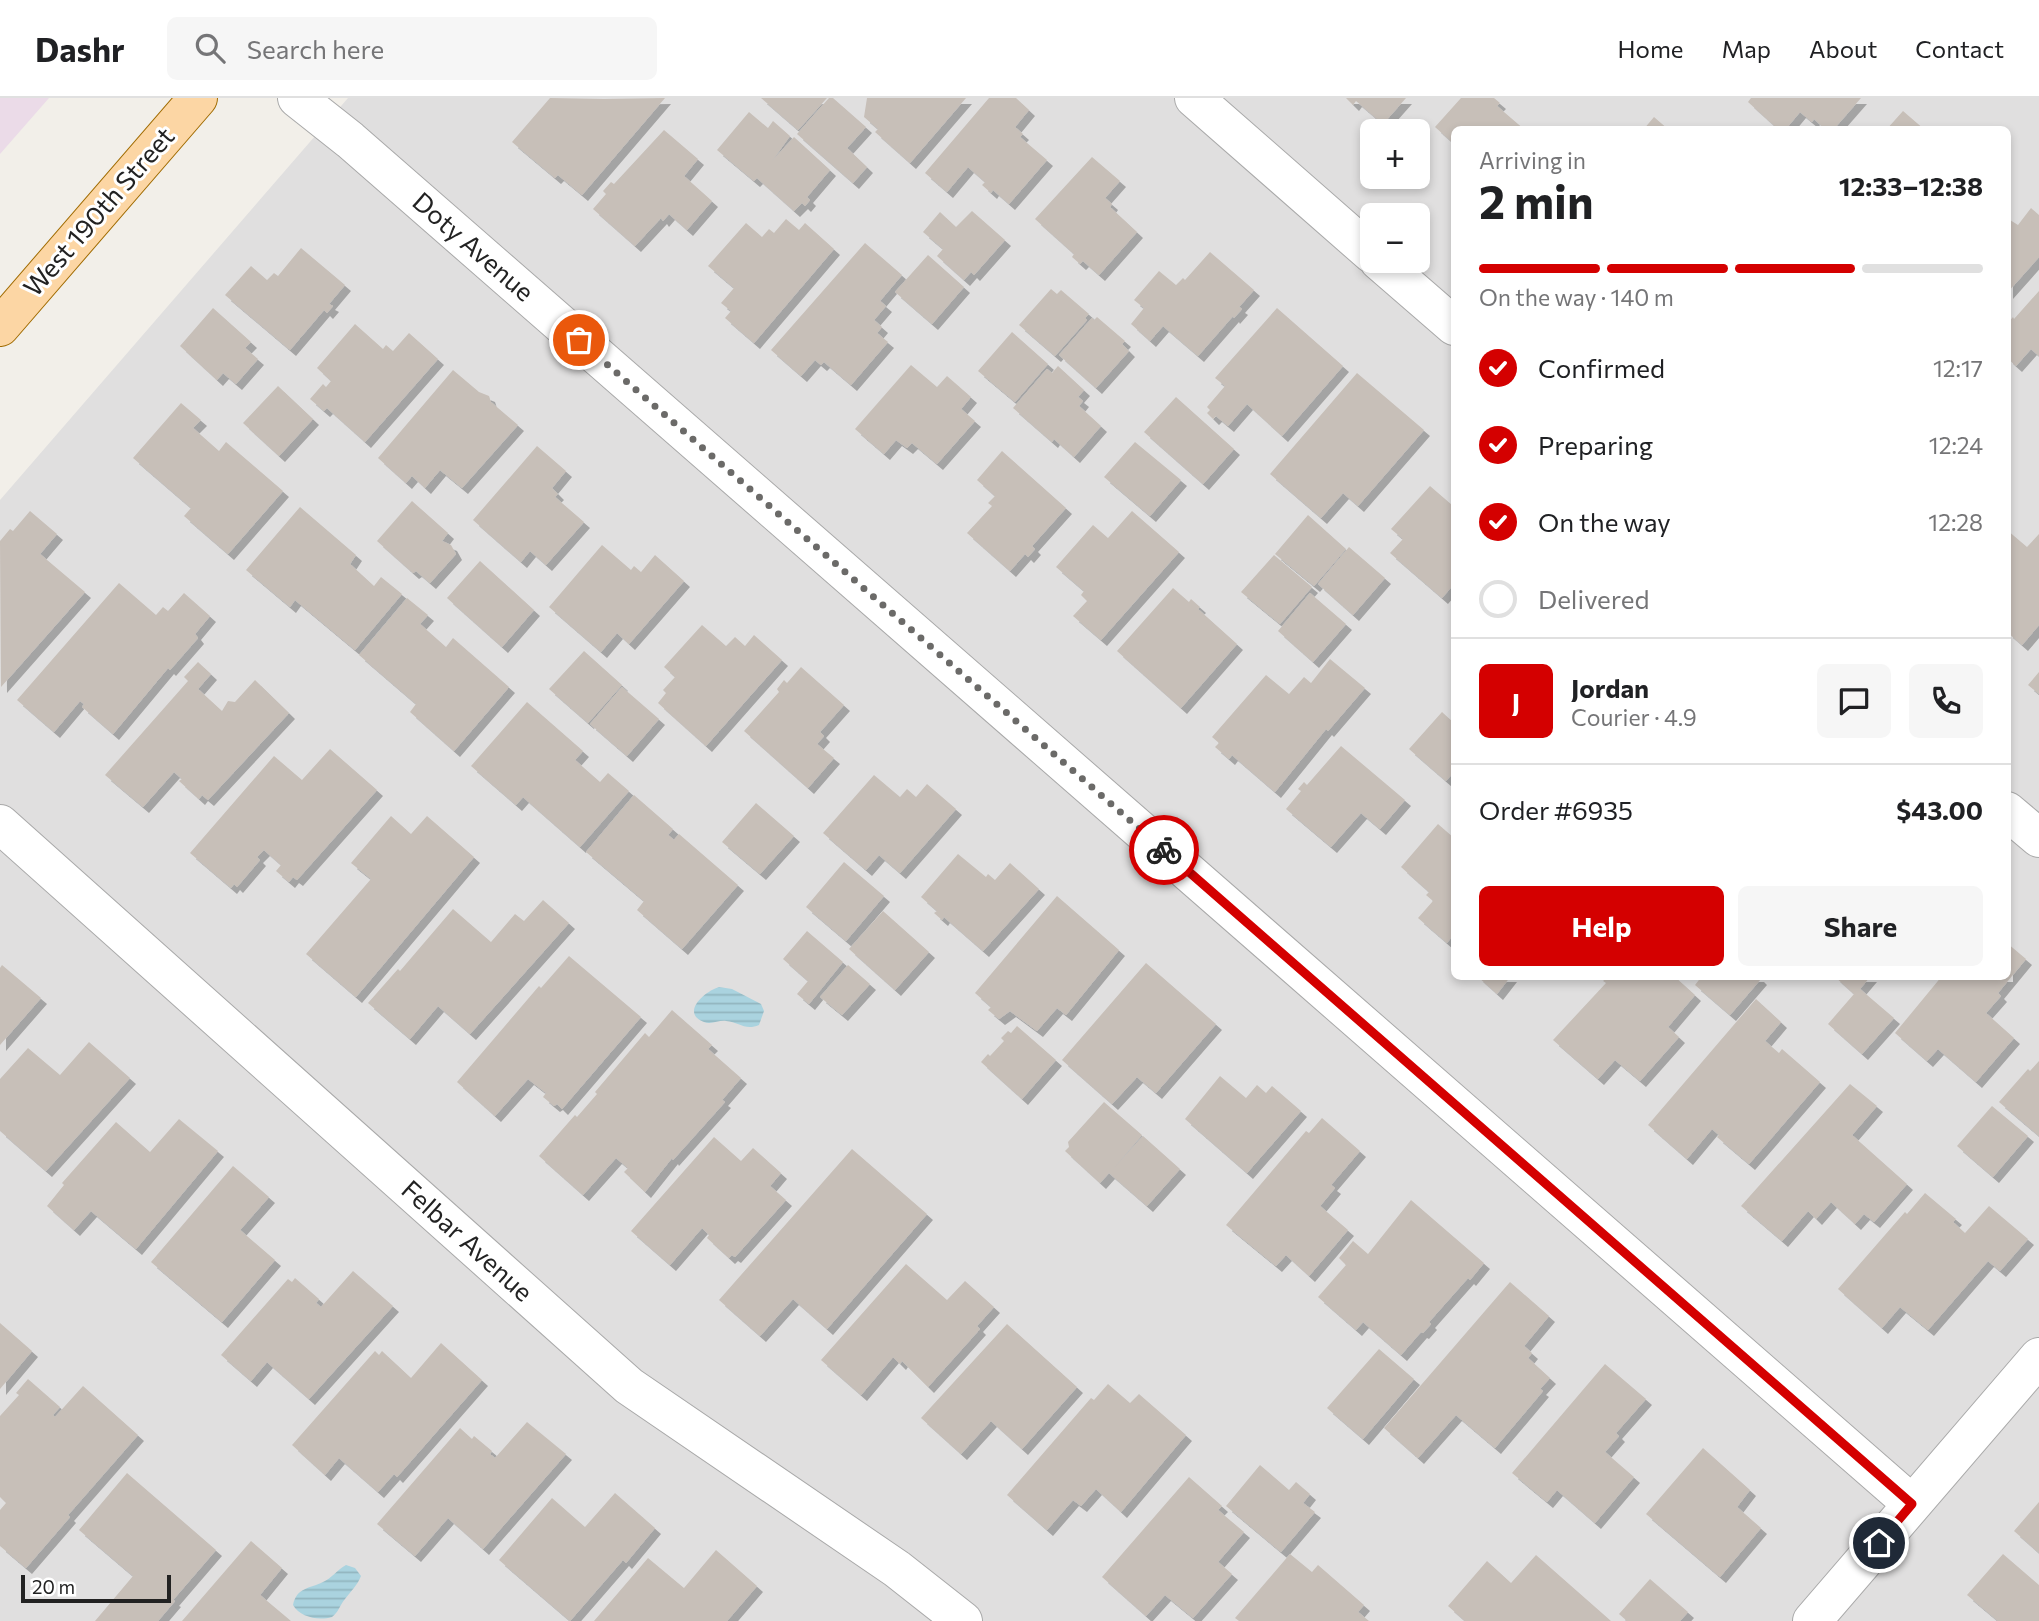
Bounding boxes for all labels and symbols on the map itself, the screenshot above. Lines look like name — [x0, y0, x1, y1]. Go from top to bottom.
street label: West 190th Street — [16, 120, 180, 302]
street label: Doty Avenue — [407, 185, 541, 307]
pin — [549, 310, 609, 370]
courier — [1129, 815, 1199, 885]
street label: Felbar Avenue — [396, 1173, 540, 1307]
pin — [1849, 1513, 1909, 1573]
scale bar — [21, 1572, 172, 1604]

